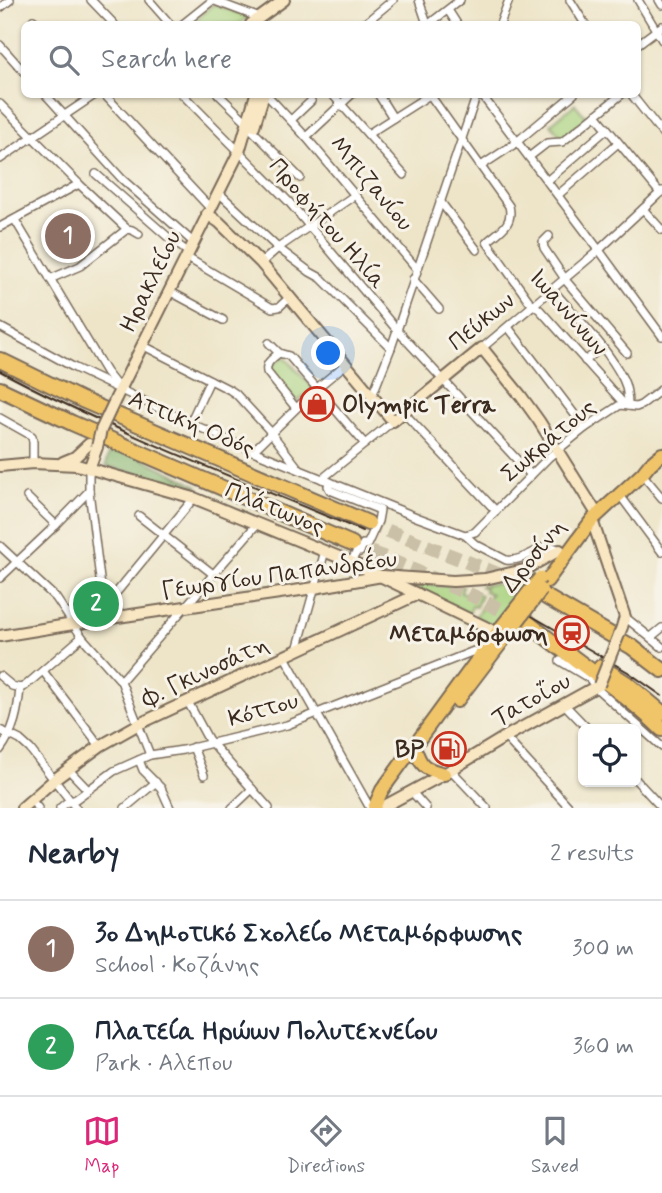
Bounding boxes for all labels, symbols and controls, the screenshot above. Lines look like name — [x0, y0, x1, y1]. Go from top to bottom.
search box — [21, 21, 641, 98]
icon: search — [45, 41, 83, 79]
text: Search here — [101, 43, 232, 77]
street label: Μπιζανίου — [322, 130, 420, 238]
street label: Προφήτου Ηλία — [261, 152, 393, 296]
pin: 1 — [45, 210, 91, 262]
street label: Ηρακλείου — [113, 225, 190, 338]
street label: Ιωαννίνων — [521, 263, 614, 363]
street label: Πεύκων — [442, 286, 522, 358]
your location — [311, 336, 345, 370]
street label: Αττική Οδός — [124, 384, 259, 465]
shop icon: Olympic Terra — [298, 385, 336, 423]
place label: Olympic Terra — [342, 390, 496, 421]
street label: Σωκράτους — [495, 392, 603, 490]
street label: Πλάτωνος — [220, 475, 329, 543]
street label: Δροσίνη — [495, 513, 573, 599]
street label: Γεωργίου Παπανδρέου — [159, 543, 399, 607]
pin: 2 — [73, 578, 119, 630]
station icon: Μεταμόρφωση — [553, 614, 591, 652]
place label: Μεταμόρφωση — [389, 619, 548, 650]
street label: Φ. Γκινοσάτη — [136, 629, 274, 716]
street label: Τατοΐου — [487, 666, 577, 735]
street label: Κόττου — [225, 686, 302, 735]
map controls — [578, 724, 641, 787]
button: locate — [578, 724, 641, 787]
fuel station icon: BP — [430, 730, 468, 768]
place label: BP — [395, 735, 424, 766]
text: Nearby — [28, 834, 119, 873]
text: 2 results — [550, 839, 634, 869]
text: 3ο Δημοτικό Σχολείο Μεταμόρφωσης — [95, 917, 522, 951]
text: 1 — [46, 934, 56, 964]
text: 300 m — [572, 934, 634, 964]
text: School · Κοζάνης — [95, 951, 259, 981]
text: Πλατεία Ηρώων Πολυτεχνείου — [95, 1015, 437, 1049]
text: 2 — [45, 1032, 57, 1062]
text: 360 m — [573, 1032, 634, 1062]
text: Park · Αλεπου — [95, 1049, 232, 1079]
tab: Map — [83, 1112, 121, 1179]
tab: Directions — [287, 1112, 365, 1179]
tab: Saved — [531, 1112, 579, 1179]

